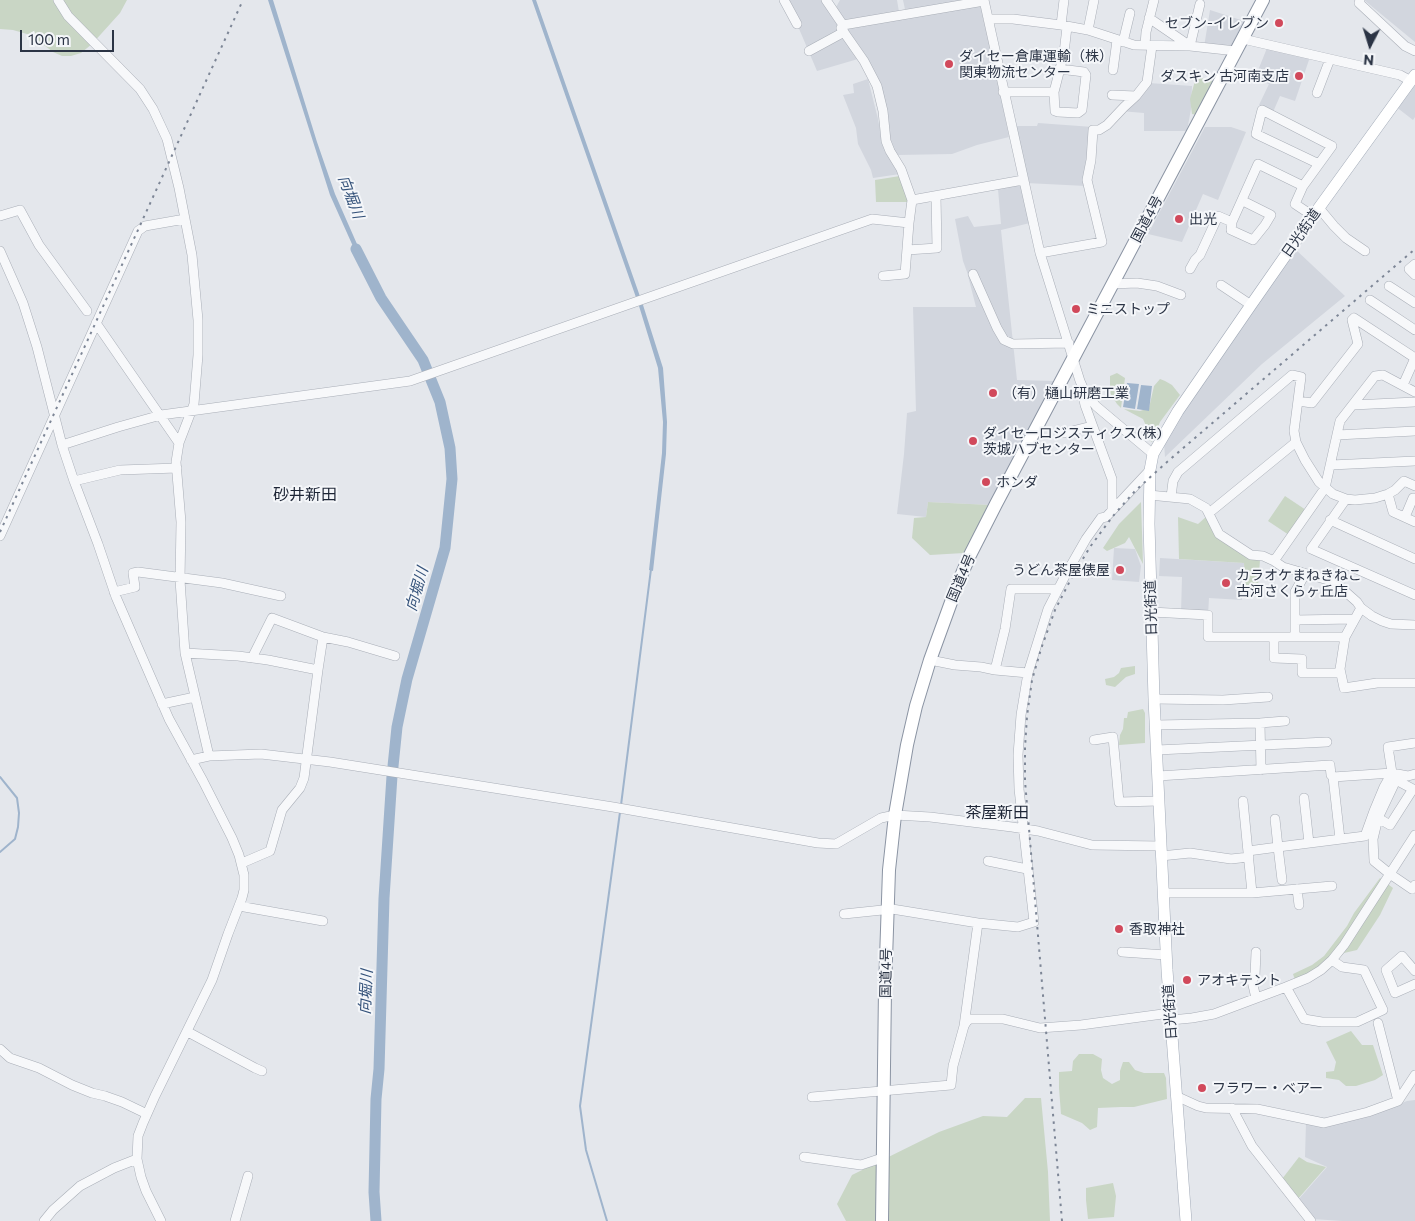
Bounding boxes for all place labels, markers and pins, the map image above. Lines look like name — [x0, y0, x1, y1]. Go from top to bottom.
place label: セブン-イレブン — [1165, 15, 1269, 31]
marker: セブン-イレブン — [1273, 17, 1285, 29]
place label: ダイセー倉庫運輸（株） 関東物流センター — [959, 48, 1113, 80]
marker: ダイセー倉庫運輸（株） 関東物流センター — [943, 58, 955, 70]
place label: ダスキン 古河南支店 — [1160, 68, 1289, 84]
marker: ダスキン 古河南支店 — [1293, 70, 1305, 82]
place label: 出光 — [1189, 211, 1217, 227]
marker: 出光 — [1173, 213, 1185, 225]
place label: ミニストップ — [1086, 301, 1170, 317]
marker: ミニストップ — [1070, 303, 1082, 315]
place label: （有）樋山研磨工業 — [1003, 385, 1129, 401]
marker: （有）樋山研磨工業 — [987, 387, 999, 399]
place label: ダイセーロジスティクス(株) 茨城ハブセンター — [983, 425, 1162, 458]
marker: ダイセーロジスティクス(株) 茨城ハブセンター — [967, 435, 979, 447]
place label: ホンダ — [996, 474, 1038, 490]
marker: ホンダ — [980, 476, 992, 488]
place label: うどん茶屋俵屋 — [1012, 562, 1110, 578]
marker: うどん茶屋俵屋 — [1114, 564, 1126, 576]
place label: カラオケまねきねこ 古河さくらヶ丘店 — [1236, 567, 1362, 600]
marker: カラオケまねきねこ 古河さくらヶ丘店 — [1220, 577, 1232, 589]
place label: 香取神社 — [1129, 921, 1185, 937]
marker: 香取神社 — [1113, 923, 1125, 935]
place label: アオキテント — [1197, 972, 1281, 988]
marker: アオキテント — [1181, 974, 1193, 986]
place label: フラワー・ベアー — [1212, 1080, 1323, 1096]
marker: フラワー・ベアー — [1196, 1082, 1208, 1094]

